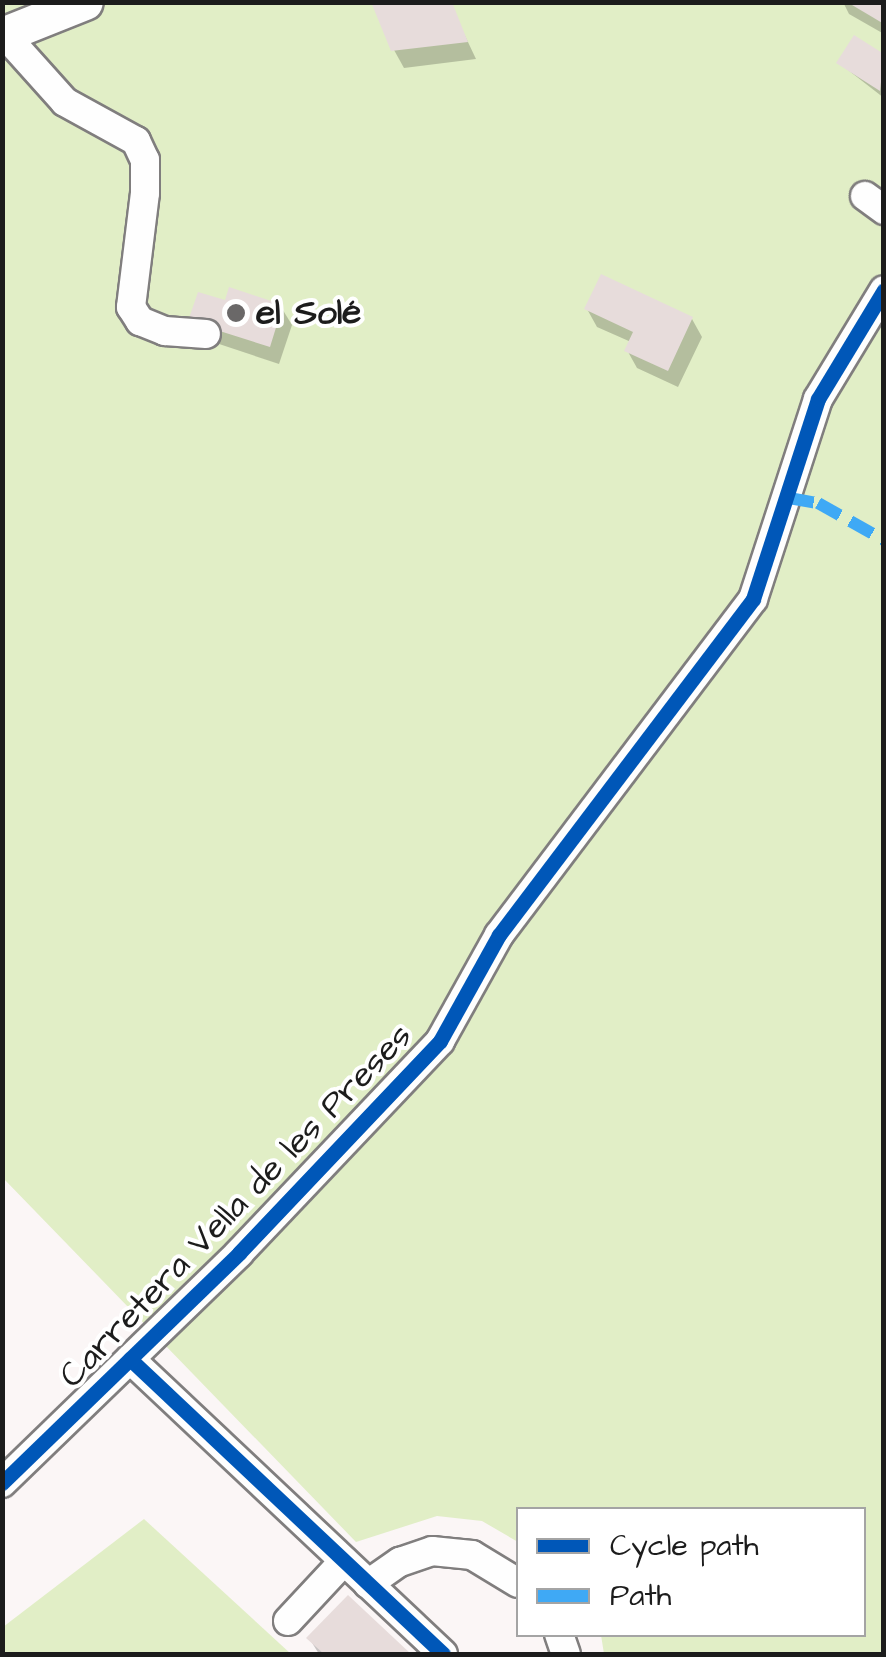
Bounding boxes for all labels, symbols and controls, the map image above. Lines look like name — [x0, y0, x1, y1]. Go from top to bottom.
place label: el Solé — [256, 292, 361, 334]
marker: el Solé — [225, 302, 247, 324]
street label: Carretera Vella de les Preses — [51, 1015, 421, 1397]
legend — [516, 1507, 866, 1637]
text: Cycle path — [610, 1525, 759, 1567]
text: Path — [610, 1575, 671, 1617]

